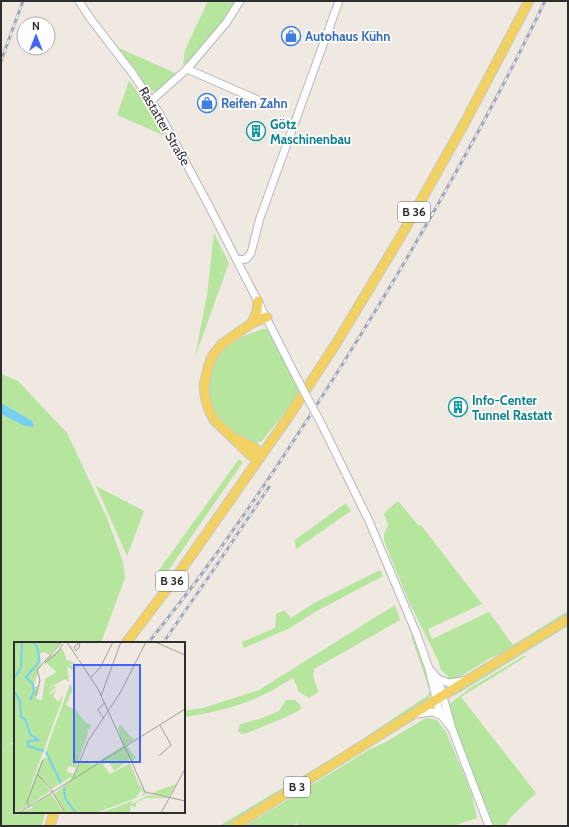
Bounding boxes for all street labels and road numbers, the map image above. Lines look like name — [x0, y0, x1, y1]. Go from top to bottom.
street label: Rastatter Straße — [136, 84, 194, 169]
road number: B 36 — [398, 202, 430, 222]
road number: B 36 — [156, 571, 188, 591]
road number: B 3 — [284, 777, 310, 797]

